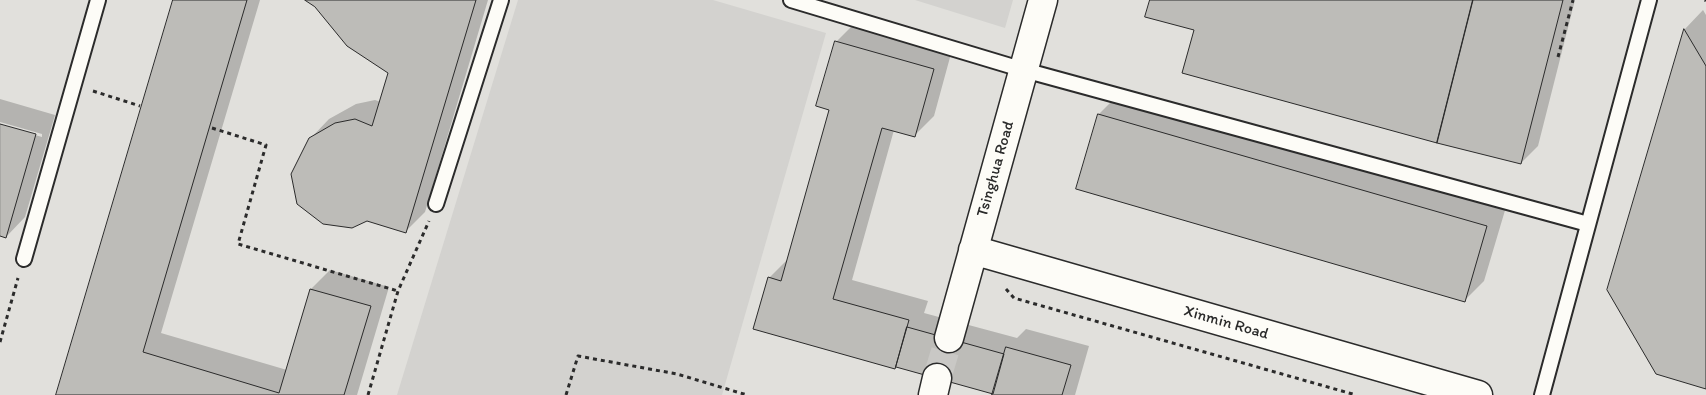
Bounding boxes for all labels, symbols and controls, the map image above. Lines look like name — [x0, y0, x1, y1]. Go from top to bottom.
street label: Tsinghua Road — [973, 119, 1019, 219]
street label: Xinmin Road — [1181, 302, 1271, 344]

